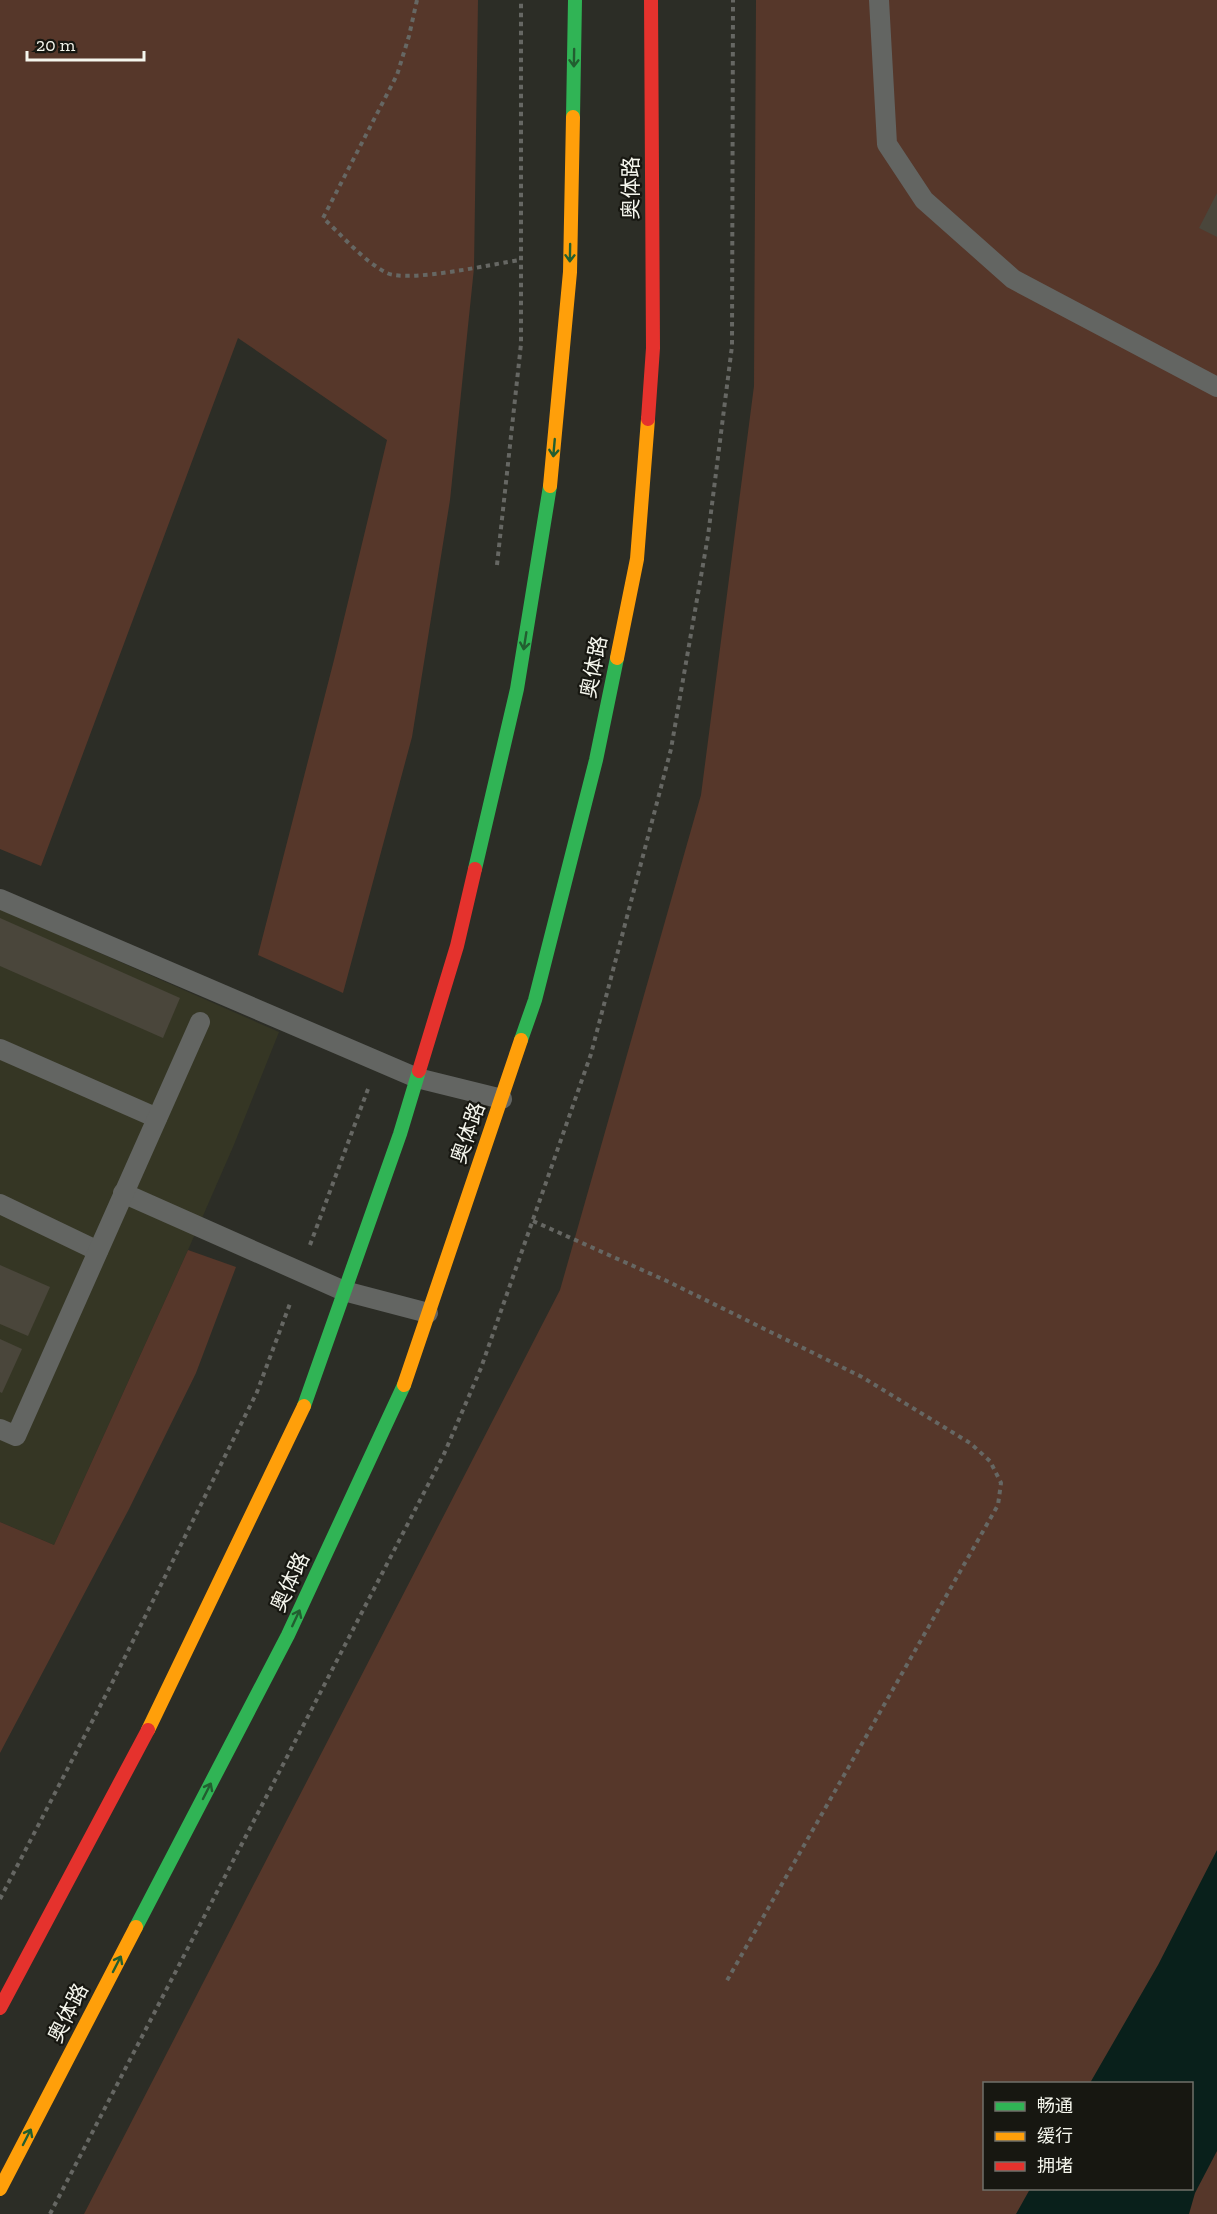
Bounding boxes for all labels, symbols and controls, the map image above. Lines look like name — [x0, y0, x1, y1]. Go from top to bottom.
scale bar — [27, 24, 144, 62]
text: 20 m — [36, 34, 76, 56]
one-way arrow — [568, 48, 580, 68]
street label: 奥体路 — [618, 157, 643, 220]
one-way arrow — [564, 243, 576, 263]
one-way arrow — [548, 437, 559, 457]
one-way arrow — [519, 630, 530, 650]
street label: 奥体路 — [575, 634, 612, 700]
street label: 奥体路 — [445, 1099, 490, 1167]
street label: 奥体路 — [265, 1548, 314, 1616]
one-way arrow — [291, 1609, 303, 1627]
one-way arrow — [202, 1783, 213, 1801]
one-way arrow — [112, 1956, 123, 1974]
street label: 奥体路 — [42, 1979, 93, 2047]
legend — [983, 2082, 1193, 2190]
text: 畅通 — [1037, 2095, 1073, 2117]
text: 缓行 — [1037, 2125, 1073, 2147]
one-way arrow — [22, 2129, 33, 2147]
text: 拥堵 — [1037, 2155, 1073, 2177]

